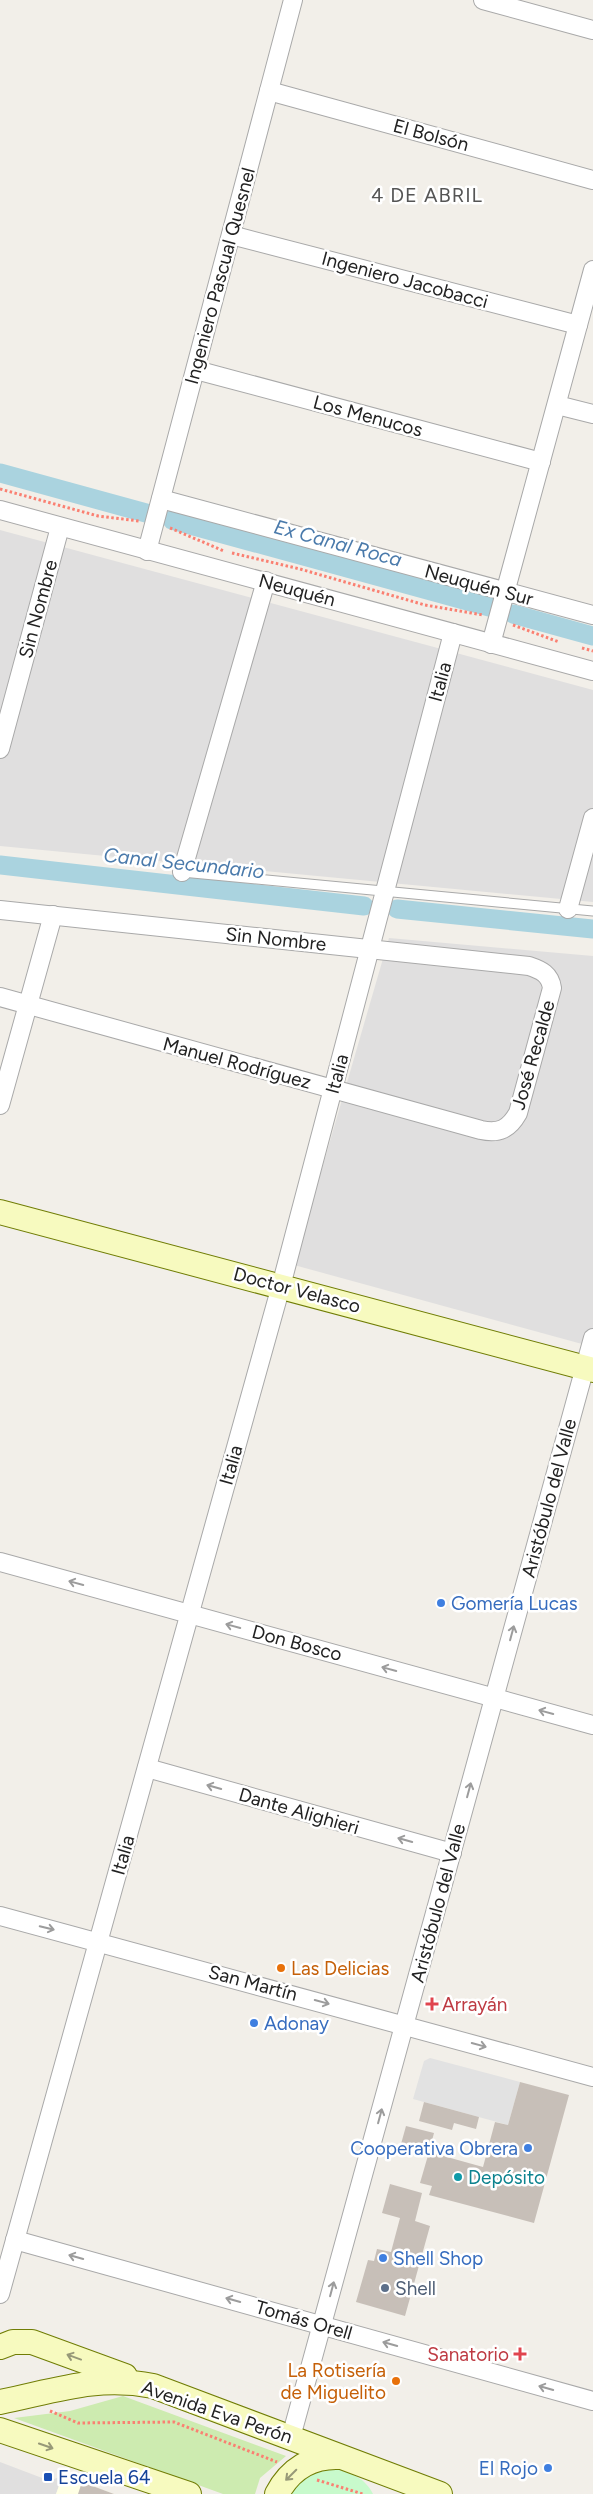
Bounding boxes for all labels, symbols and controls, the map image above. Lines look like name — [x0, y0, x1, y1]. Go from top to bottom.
street label: El Bolsón — [391, 114, 471, 156]
street label: Ingeniero Pascual Quesnel — [180, 165, 260, 387]
district label: 4 DE ABRIL — [371, 183, 483, 207]
street label: Ingeniero Jacobacci — [319, 247, 491, 313]
street label: Los Menucos — [311, 390, 425, 442]
water label: Ex Canal Roca — [271, 514, 405, 572]
street label: Sin Nombre — [14, 557, 62, 661]
street label: Neuquén Sur — [422, 559, 536, 611]
street label: Neuquén — [256, 569, 338, 611]
street label: Italia — [424, 660, 456, 704]
water label: Canal Secundario — [102, 843, 266, 883]
street label: Sin Nombre — [224, 922, 328, 956]
street label: José Recalde — [506, 998, 560, 1112]
street label: Manuel Rodríguez — [160, 1032, 314, 1094]
street label: Italia — [321, 1052, 353, 1096]
street label: Doctor Velasco — [231, 1262, 363, 1318]
street label: Aristóbulo del Valle — [517, 1416, 581, 1580]
street label: Italia — [214, 1442, 248, 1488]
one-way arrow — [68, 1577, 84, 1587]
place label: Gomería Lucas — [451, 1592, 578, 1615]
marker: Gomería Lucas — [435, 1597, 447, 1609]
street label: Don Bosco — [250, 1620, 344, 1666]
one-way arrow — [225, 1621, 241, 1630]
one-way arrow — [508, 1626, 517, 1642]
one-way arrow — [382, 1664, 398, 1673]
one-way arrow — [538, 1707, 554, 1717]
one-way arrow — [207, 1782, 223, 1792]
street label: Dante Alighieri — [236, 1783, 362, 1839]
one-way arrow — [465, 1783, 474, 1799]
street label: Aristóbulo del Valle — [406, 1821, 470, 1985]
street label: Italia — [106, 1832, 140, 1878]
one-way arrow — [397, 1835, 413, 1844]
one-way arrow — [39, 1924, 55, 1933]
place label: Las Delicias — [291, 1957, 390, 1980]
street label: San Martín — [206, 1960, 300, 2006]
marker: Las Delicias — [275, 1962, 287, 1974]
place label: Arrayán — [442, 1993, 507, 2016]
one-way arrow — [314, 1998, 330, 2008]
marker: Arrayán — [426, 1998, 438, 2010]
place label: Adonay — [264, 2012, 329, 2035]
marker: Adonay — [248, 2017, 260, 2029]
one-way arrow — [471, 2041, 487, 2051]
one-way arrow — [376, 2108, 385, 2124]
place label: Cooperativa Obrera — [350, 2137, 518, 2160]
marker: Cooperativa Obrera — [522, 2142, 534, 2154]
place label: Depósito — [468, 2166, 545, 2189]
marker: Depósito — [452, 2171, 464, 2183]
place label: Shell Shop — [393, 2247, 483, 2270]
one-way arrow — [69, 2252, 85, 2261]
marker: Shell Shop — [377, 2252, 389, 2264]
place label: Shell — [395, 2277, 436, 2300]
one-way arrow — [328, 2282, 337, 2298]
marker: Shell — [379, 2282, 391, 2294]
one-way arrow — [225, 2295, 241, 2305]
street label: Tomás Orell — [253, 2295, 355, 2345]
one-way arrow — [382, 2339, 398, 2348]
place label: Sanatorio — [427, 2343, 509, 2366]
marker: Sanatorio — [513, 2347, 527, 2361]
one-way arrow — [67, 2352, 82, 2361]
place label: La Rotisería de Miguelito — [280, 2359, 386, 2404]
street label: Avenida Eva Perón — [139, 2375, 295, 2449]
marker: La Rotisería de Miguelito — [390, 2375, 402, 2387]
one-way arrow — [538, 2382, 554, 2392]
one-way arrow — [38, 2441, 54, 2451]
place label: El Rojo — [479, 2457, 538, 2480]
marker: El Rojo — [542, 2462, 554, 2474]
place label: Escuela 64 — [58, 2466, 151, 2489]
one-way arrow — [285, 2469, 297, 2482]
marker: Escuela 64 — [42, 2471, 54, 2483]

